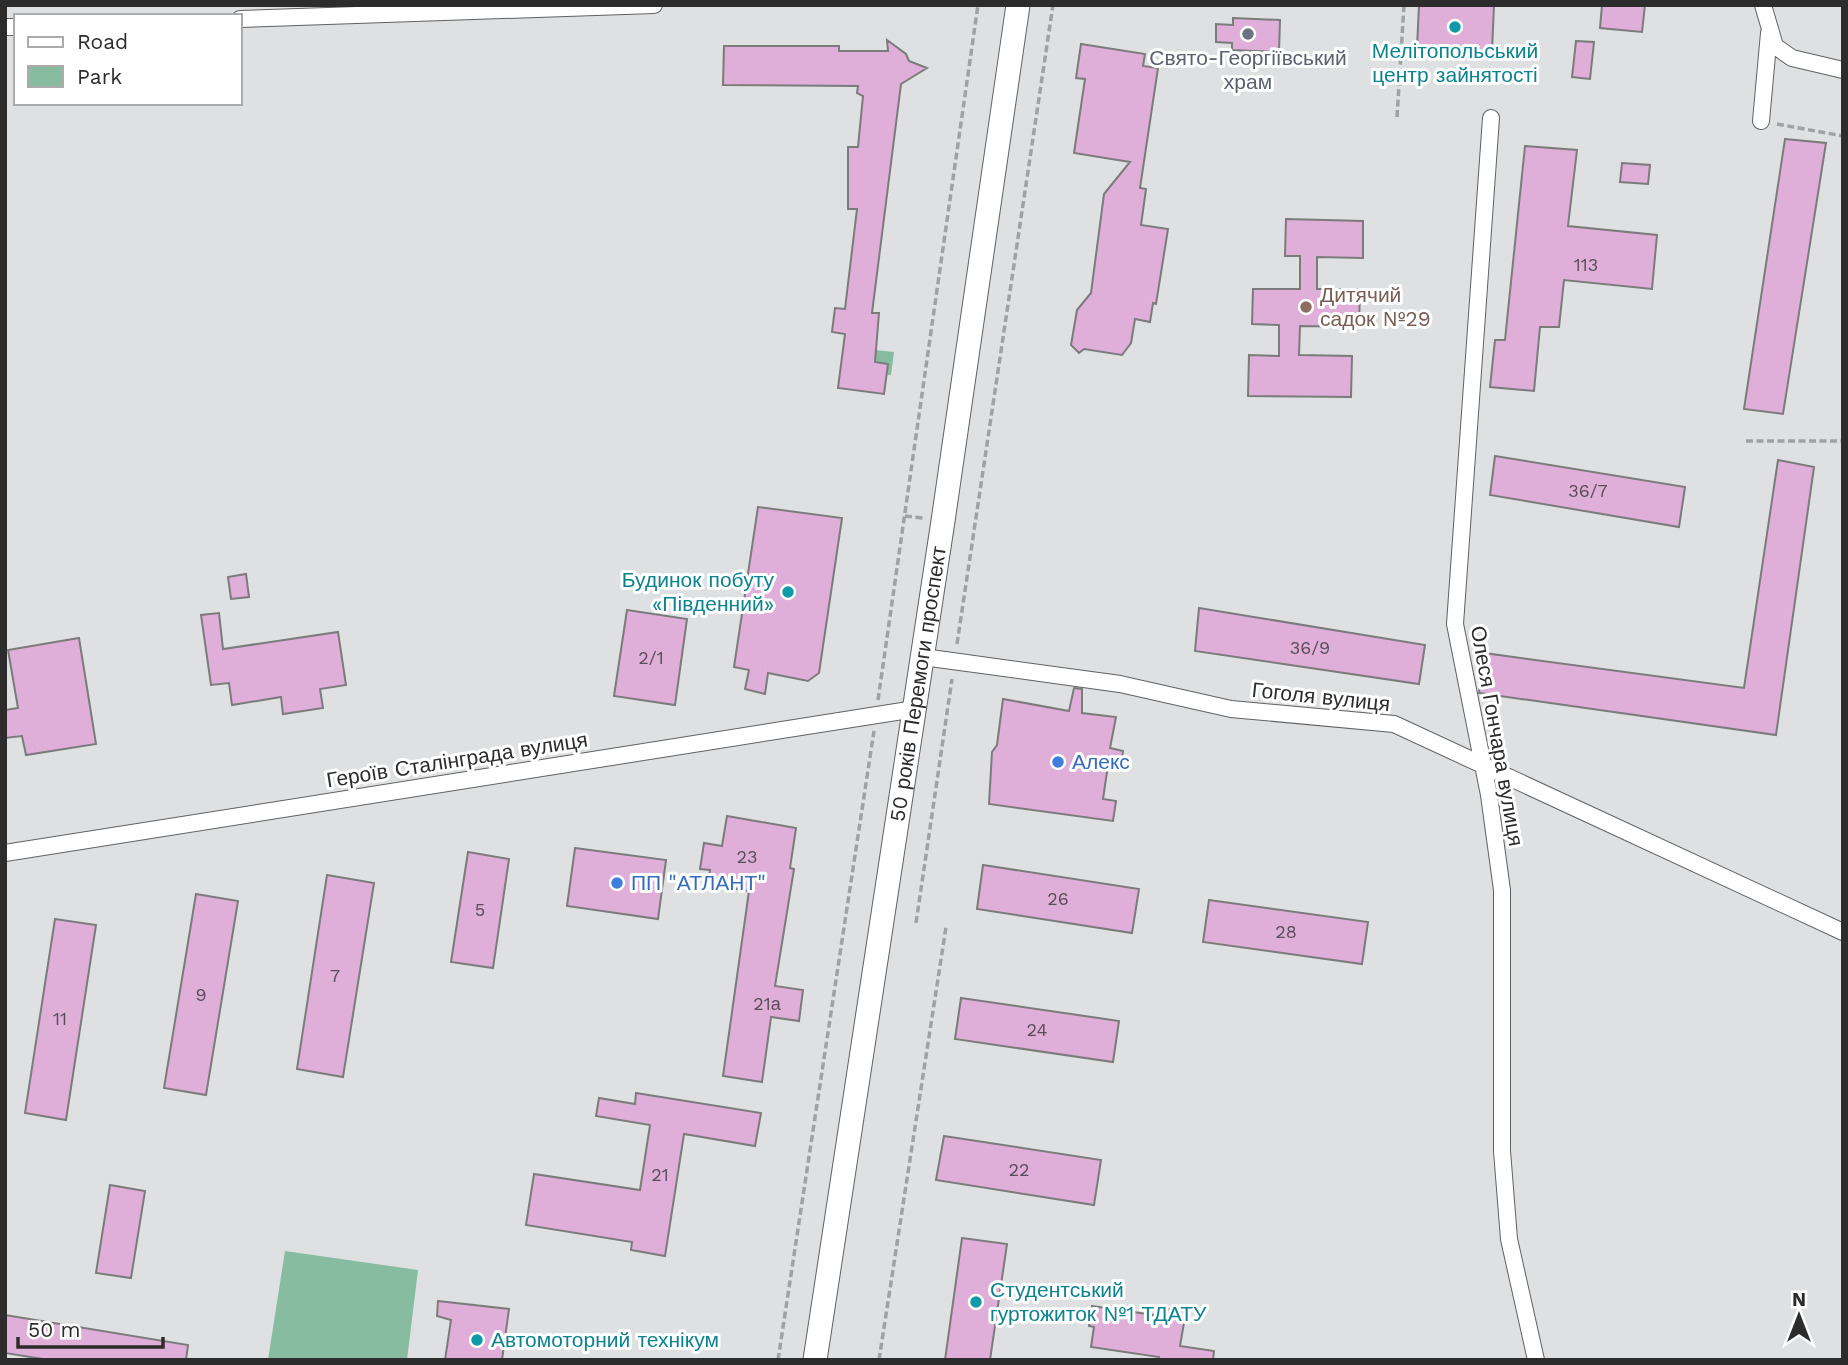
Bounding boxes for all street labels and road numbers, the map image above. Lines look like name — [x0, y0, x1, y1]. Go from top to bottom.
street label: 50 років Перемоги проспект — [884, 544, 951, 823]
street label: Олеся Гончара вулиця — [1466, 624, 1529, 848]
street label: Гоголя вулиця — [1251, 677, 1391, 716]
street label: Героїв Сталінграда вулиця — [325, 726, 589, 793]

